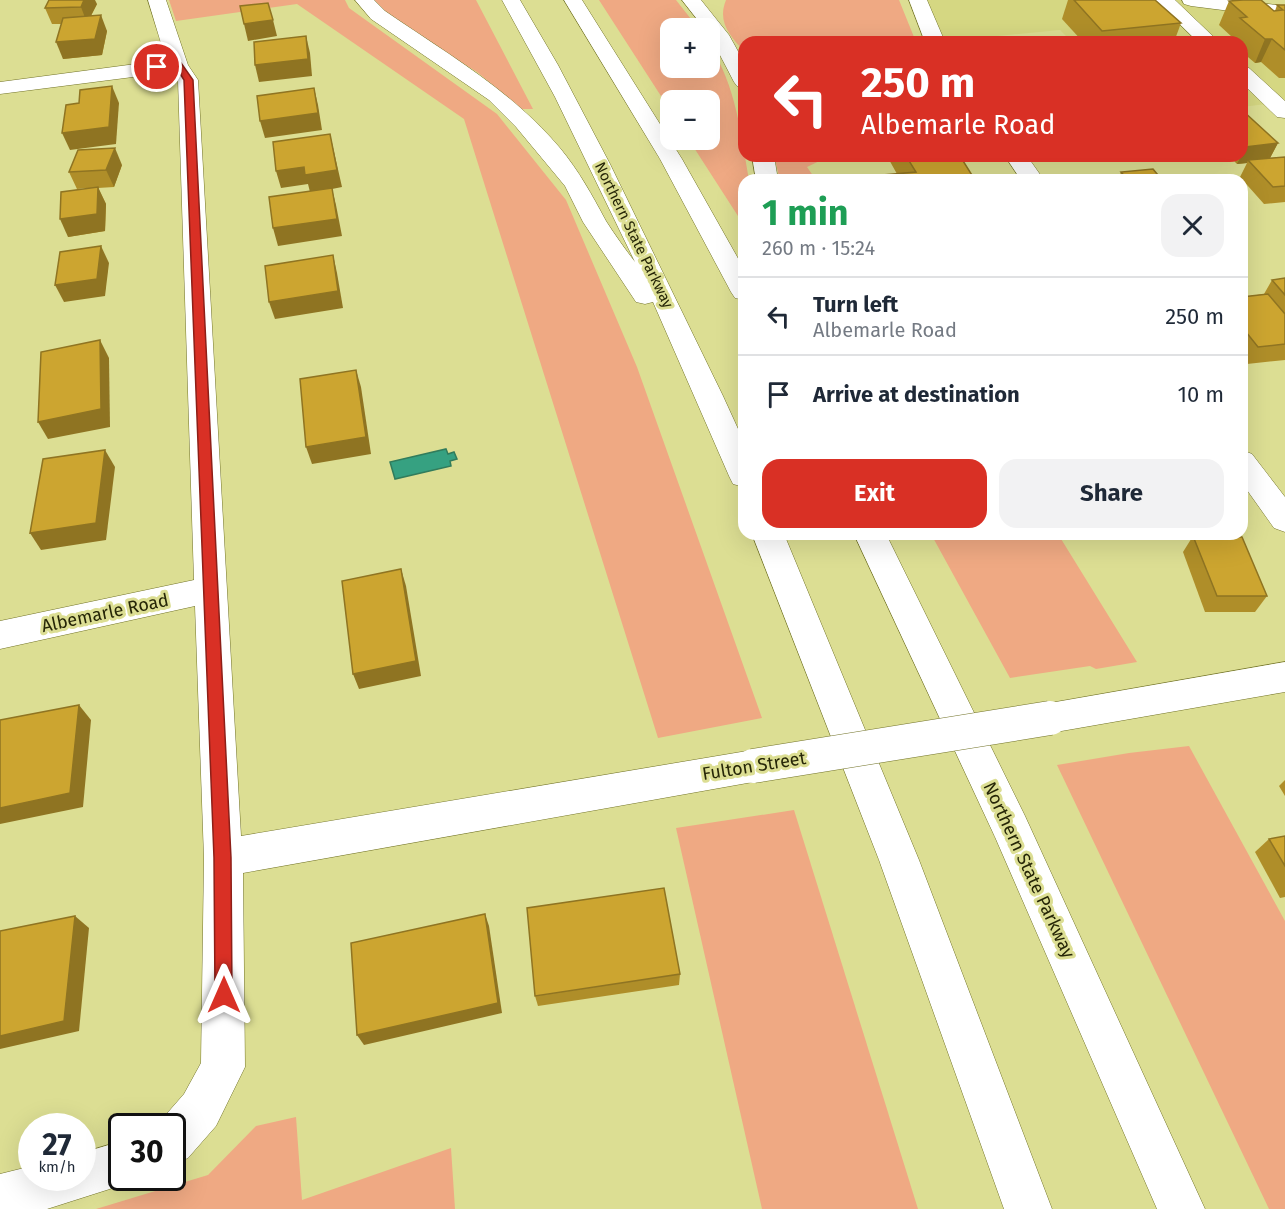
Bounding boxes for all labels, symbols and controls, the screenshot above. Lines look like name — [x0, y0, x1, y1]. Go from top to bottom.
map controls — [660, 18, 720, 150]
button: + — [660, 18, 720, 78]
pin — [131, 41, 182, 92]
icon: arrive — [140, 50, 173, 83]
text: 250 m — [861, 58, 975, 108]
icon: left — [762, 60, 840, 138]
button: − — [660, 90, 720, 150]
text: Albemarle Road — [861, 109, 1055, 141]
street label: Northern State Parkway — [591, 159, 677, 311]
text: 1 min — [762, 191, 849, 235]
button: close — [1161, 194, 1224, 257]
text: 260 m · 15:24 — [762, 236, 875, 260]
text: Turn left — [813, 291, 898, 318]
icon: left — [762, 300, 795, 333]
text: 250 m — [1165, 303, 1224, 330]
text: Albemarle Road — [813, 318, 957, 342]
icon: arrive — [762, 378, 795, 411]
text: Arrive at destination — [813, 381, 1020, 408]
text: 10 m — [1178, 381, 1224, 408]
button: Exit — [762, 459, 987, 528]
button: Share — [999, 459, 1224, 528]
street label: Albemarle Road — [39, 589, 171, 637]
street label: Fulton Street — [701, 747, 808, 785]
street label: Northern State Parkway — [978, 778, 1080, 962]
position arrow — [192, 963, 256, 1027]
speed limit sign: 30 — [108, 1113, 186, 1191]
text: 27 — [42, 1127, 72, 1163]
text: km/h — [38, 1158, 76, 1176]

